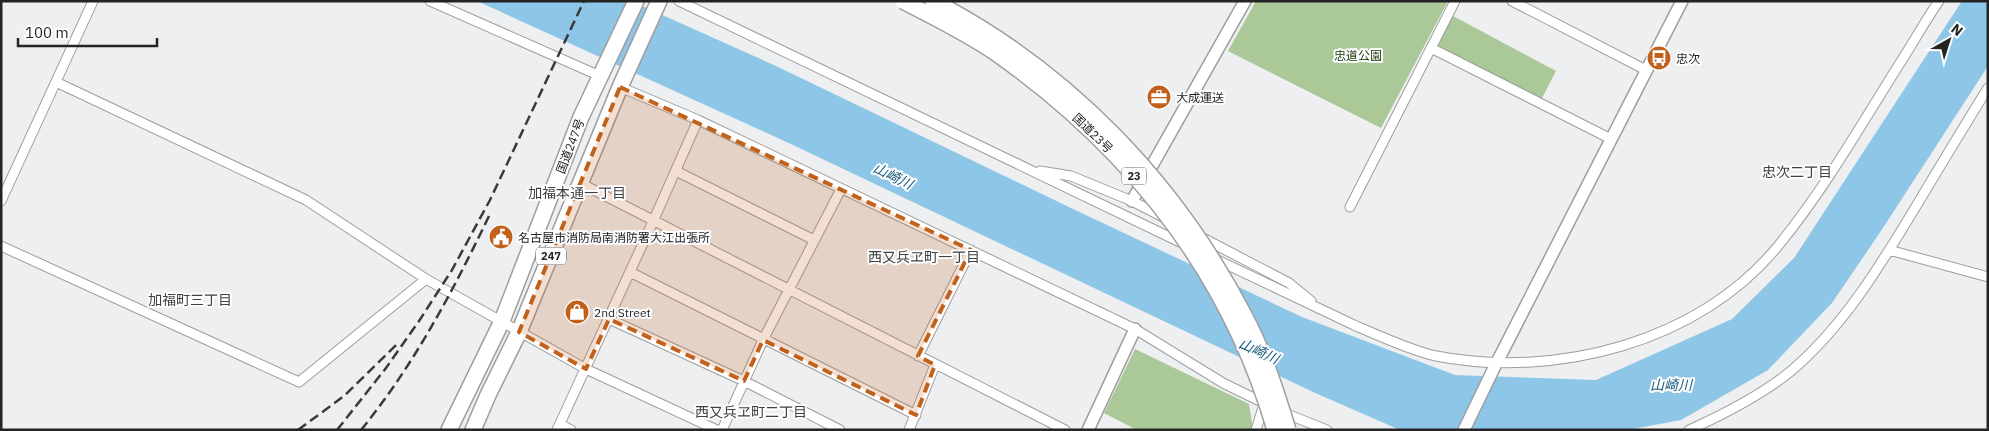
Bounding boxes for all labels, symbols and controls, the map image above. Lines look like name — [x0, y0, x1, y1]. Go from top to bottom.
scale bar — [18, 15, 156, 47]
north arrow — [1924, 15, 1974, 65]
text: N — [1948, 20, 1967, 40]
text: 100 m — [25, 23, 69, 42]
bus stop icon: 忠次 — [1646, 45, 1672, 71]
park label: 忠道公園 — [1334, 48, 1382, 63]
place label: 忠次 — [1676, 51, 1700, 66]
office icon: 大成運送 — [1146, 84, 1172, 110]
place label: 大成運送 — [1176, 90, 1224, 105]
street label: 国道23号 — [1070, 110, 1116, 156]
street label: 国道247号 — [553, 116, 587, 176]
water label: 山崎川 — [870, 159, 918, 194]
district label: 忠次二丁目 — [1762, 163, 1832, 181]
road number: 23 — [1122, 168, 1146, 185]
district label: 加福本通一丁目 — [528, 184, 626, 202]
public building icon: 名古屋市消防局南消防署大江出張所 — [488, 224, 514, 250]
place label: 名古屋市消防局南消防署大江出張所 — [518, 230, 710, 245]
road number: 247 — [536, 248, 566, 264]
district label: 西又兵ヱ町一丁目 — [868, 248, 980, 266]
district label: 加福町三丁目 — [148, 291, 232, 309]
shop icon: 2nd Street — [564, 299, 590, 325]
place label: 2nd Street — [594, 305, 651, 320]
water label: 山崎川 — [1236, 334, 1284, 369]
water label: 山崎川 — [1650, 376, 1694, 394]
district label: 西又兵ヱ町二丁目 — [695, 403, 807, 421]

